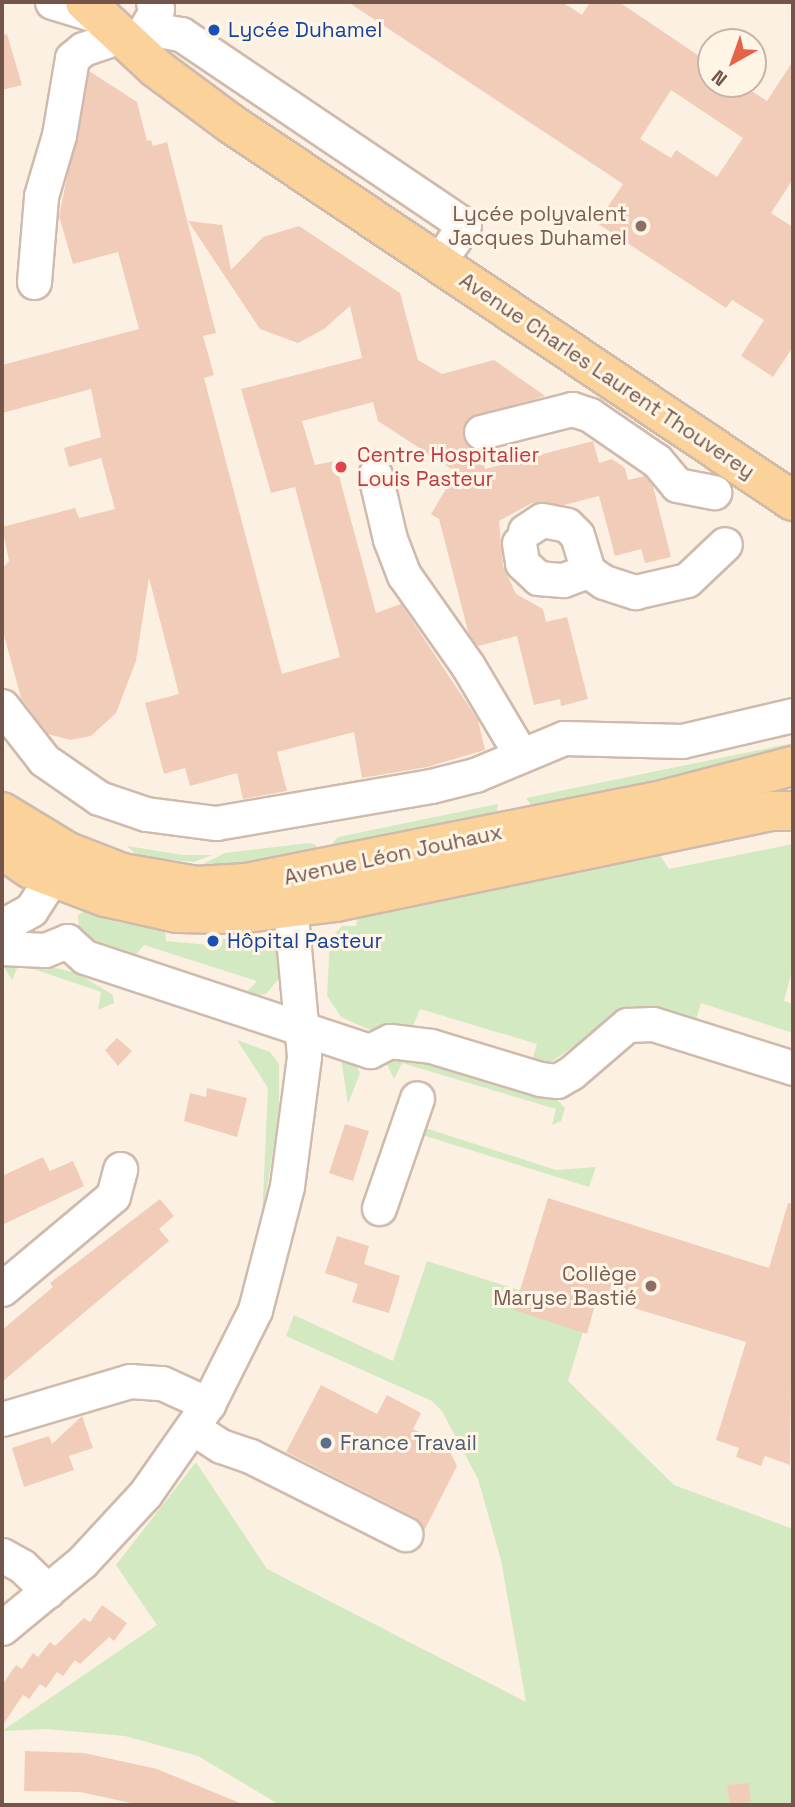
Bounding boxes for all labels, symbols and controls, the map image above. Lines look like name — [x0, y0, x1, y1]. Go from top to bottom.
place label: Lycée Duhamel — [228, 17, 382, 43]
marker: Lycée Duhamel — [206, 22, 222, 38]
north arrow — [697, 28, 767, 98]
text: N — [707, 64, 732, 92]
place label: Lycée polyvalent Jacques Duhamel — [448, 201, 627, 251]
marker: Lycée polyvalent Jacques Duhamel — [633, 218, 649, 234]
street label: Avenue Charles Laurent Thouverey — [455, 267, 759, 485]
place label: Centre Hospitalier Louis Pasteur — [357, 442, 539, 492]
marker: Centre Hospitalier Louis Pasteur — [331, 457, 351, 477]
street label: Avenue Léon Jouhaux — [282, 820, 504, 890]
place label: Hôpital Pasteur — [227, 928, 382, 954]
marker: Hôpital Pasteur — [205, 933, 221, 949]
place label: Collège Maryse Bastié — [493, 1261, 637, 1311]
marker: Collège Maryse Bastié — [643, 1278, 659, 1294]
place label: France Travail — [340, 1430, 477, 1456]
marker: France Travail — [318, 1435, 334, 1451]

